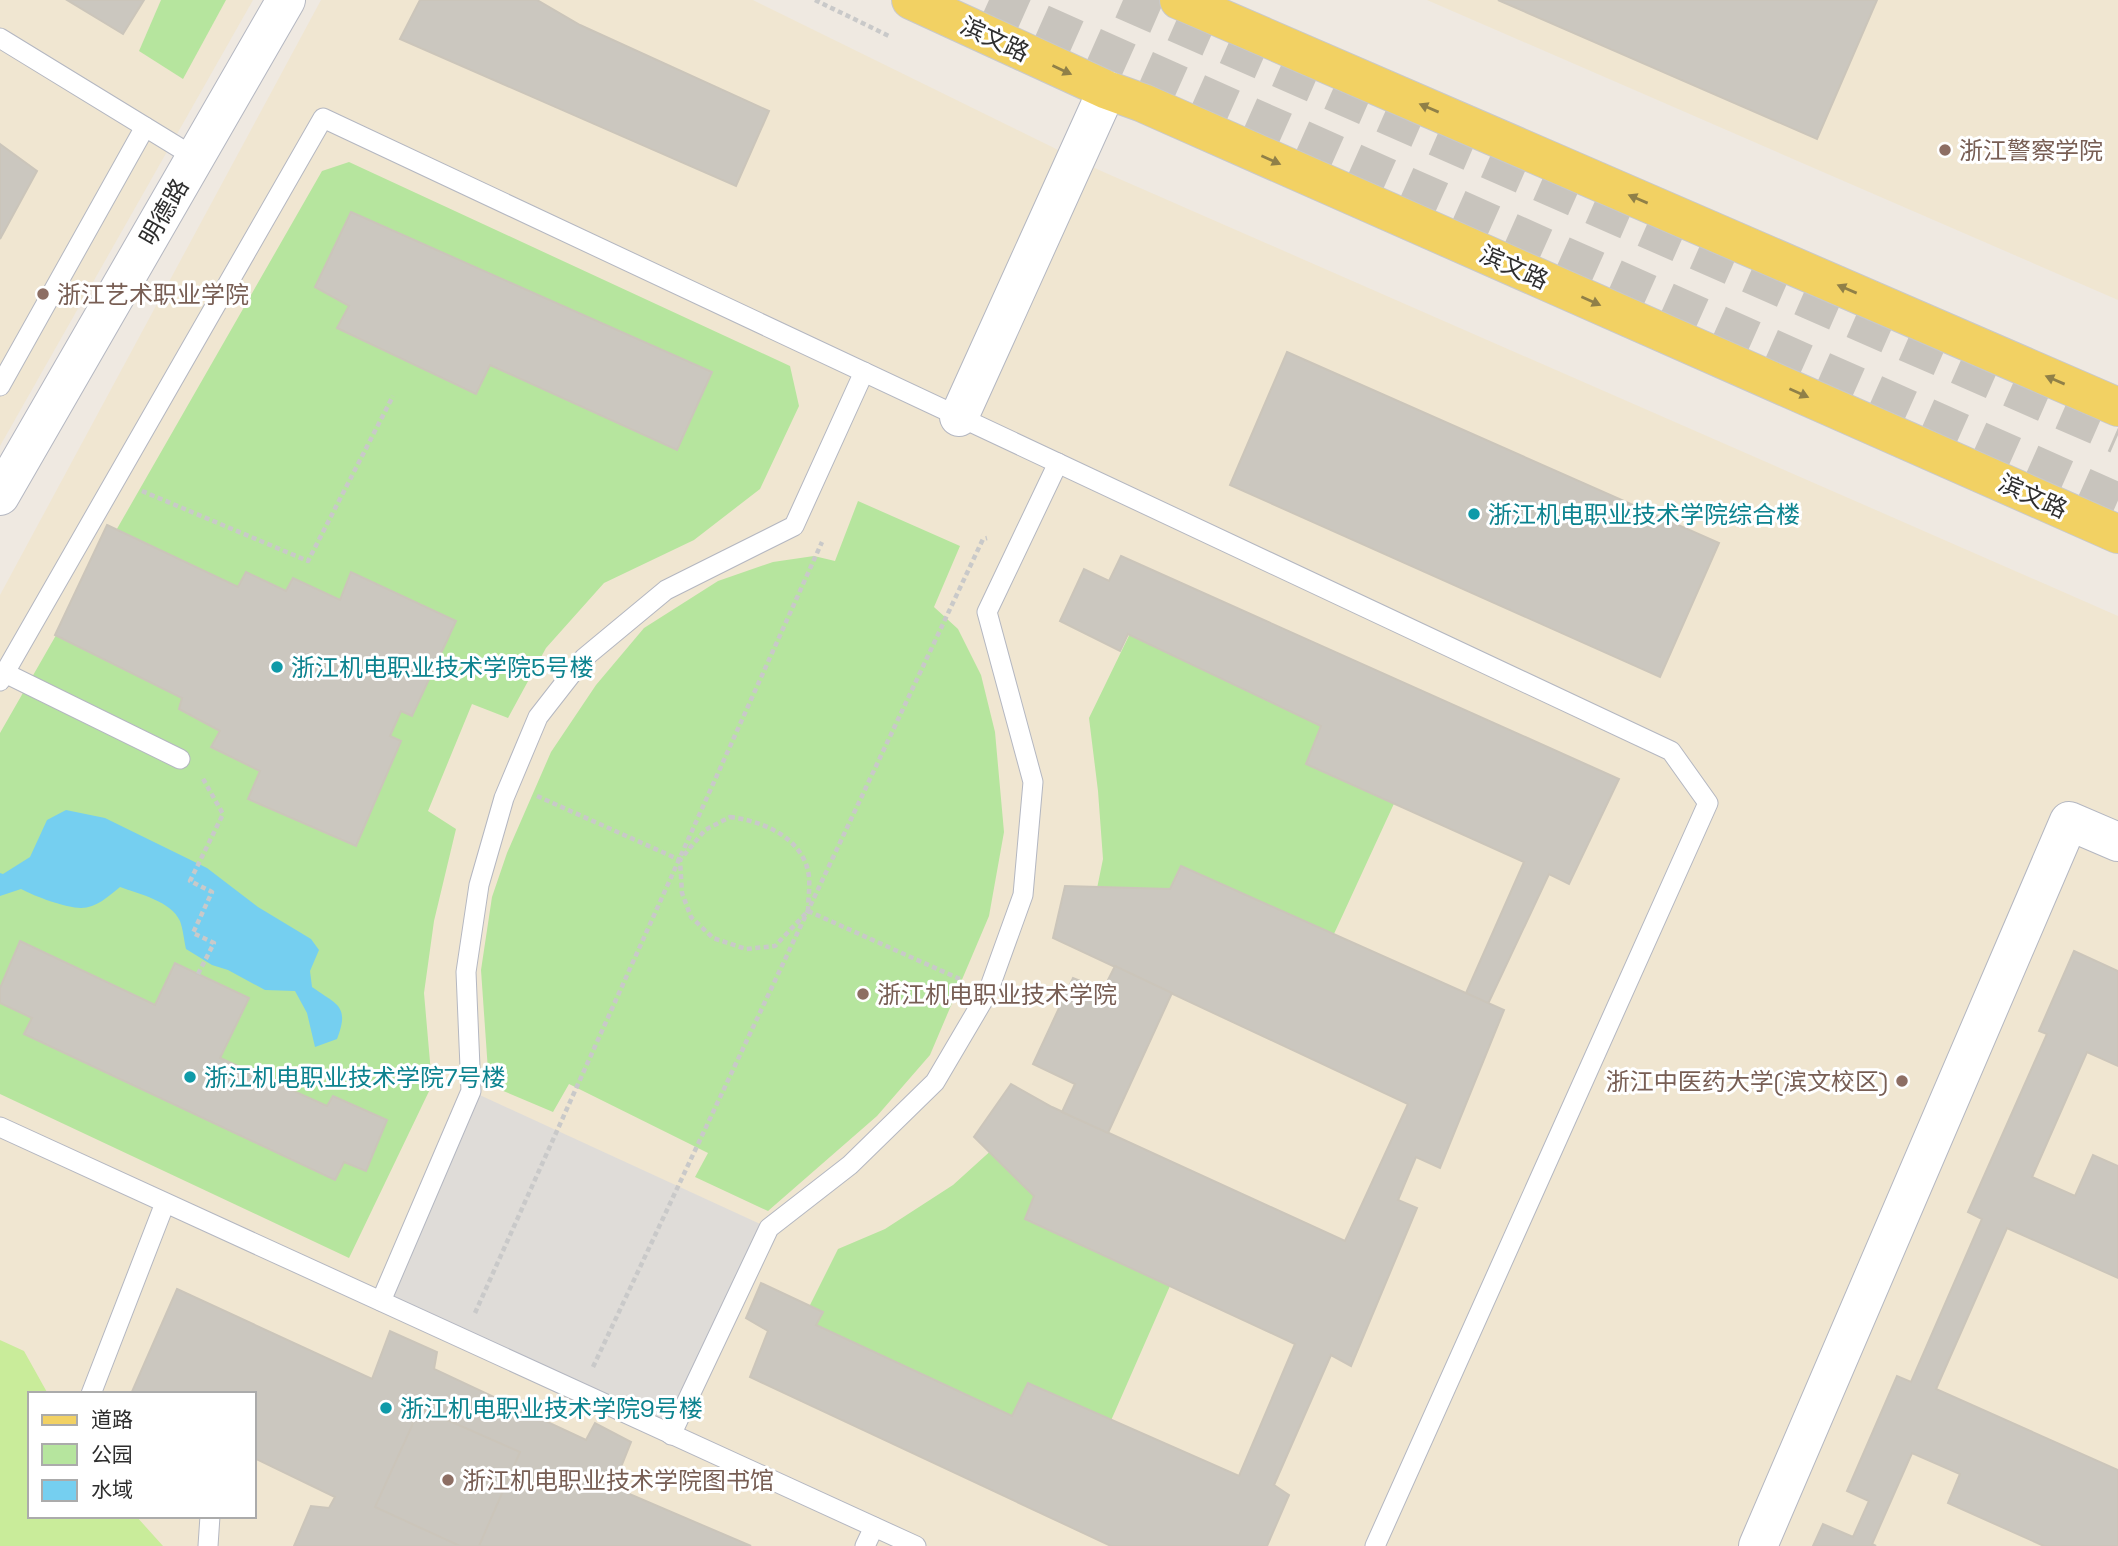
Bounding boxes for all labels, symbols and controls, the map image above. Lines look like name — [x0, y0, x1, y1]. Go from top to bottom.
street label: 滨文路 — [956, 10, 1034, 68]
one-way arrow — [1052, 64, 1072, 75]
one-way arrow — [1419, 102, 1439, 114]
place label: 浙江警察学院 — [1959, 135, 2103, 166]
marker: 浙江警察学院 — [1937, 142, 1953, 158]
one-way arrow — [1261, 154, 1281, 166]
street label: 明德路 — [133, 173, 195, 251]
one-way arrow — [1628, 193, 1648, 205]
street label: 滨文路 — [1475, 238, 1553, 296]
place label: 浙江艺术职业学院 — [57, 279, 249, 310]
one-way arrow — [1836, 283, 1857, 294]
marker: 浙江艺术职业学院 — [35, 286, 51, 302]
one-way arrow — [1581, 295, 1601, 307]
one-way arrow — [2045, 374, 2066, 385]
one-way arrow — [1789, 387, 1809, 399]
street label: 滨文路 — [1994, 467, 2072, 525]
place label: 浙江机电职业技术学院综合楼 — [1488, 499, 1800, 530]
marker: 浙江机电职业技术学院综合楼 — [1466, 506, 1482, 522]
place label: 浙江机电职业技术学院5号楼 — [291, 652, 593, 683]
marker: 浙江机电职业技术学院5号楼 — [269, 659, 285, 675]
place label: 浙江机电职业技术学院 — [877, 979, 1117, 1010]
marker: 浙江机电职业技术学院 — [855, 986, 871, 1002]
place label: 浙江机电职业技术学院7号楼 — [204, 1062, 506, 1093]
place label: 浙江中医药大学(滨文校区) — [1606, 1066, 1888, 1097]
marker: 浙江机电职业技术学院7号楼 — [182, 1069, 198, 1085]
marker: 浙江中医药大学(滨文校区) — [1894, 1073, 1910, 1089]
legend — [28, 1392, 256, 1518]
place label: 浙江机电职业技术学院9号楼 — [400, 1393, 703, 1424]
marker: 浙江机电职业技术学院9号楼 — [378, 1400, 394, 1416]
text: 道路 — [91, 1406, 133, 1433]
text: 公园 — [91, 1441, 133, 1468]
place label: 浙江机电职业技术学院图书馆 — [462, 1465, 774, 1496]
marker: 浙江机电职业技术学院图书馆 — [440, 1472, 456, 1488]
text: 水域 — [91, 1476, 133, 1503]

